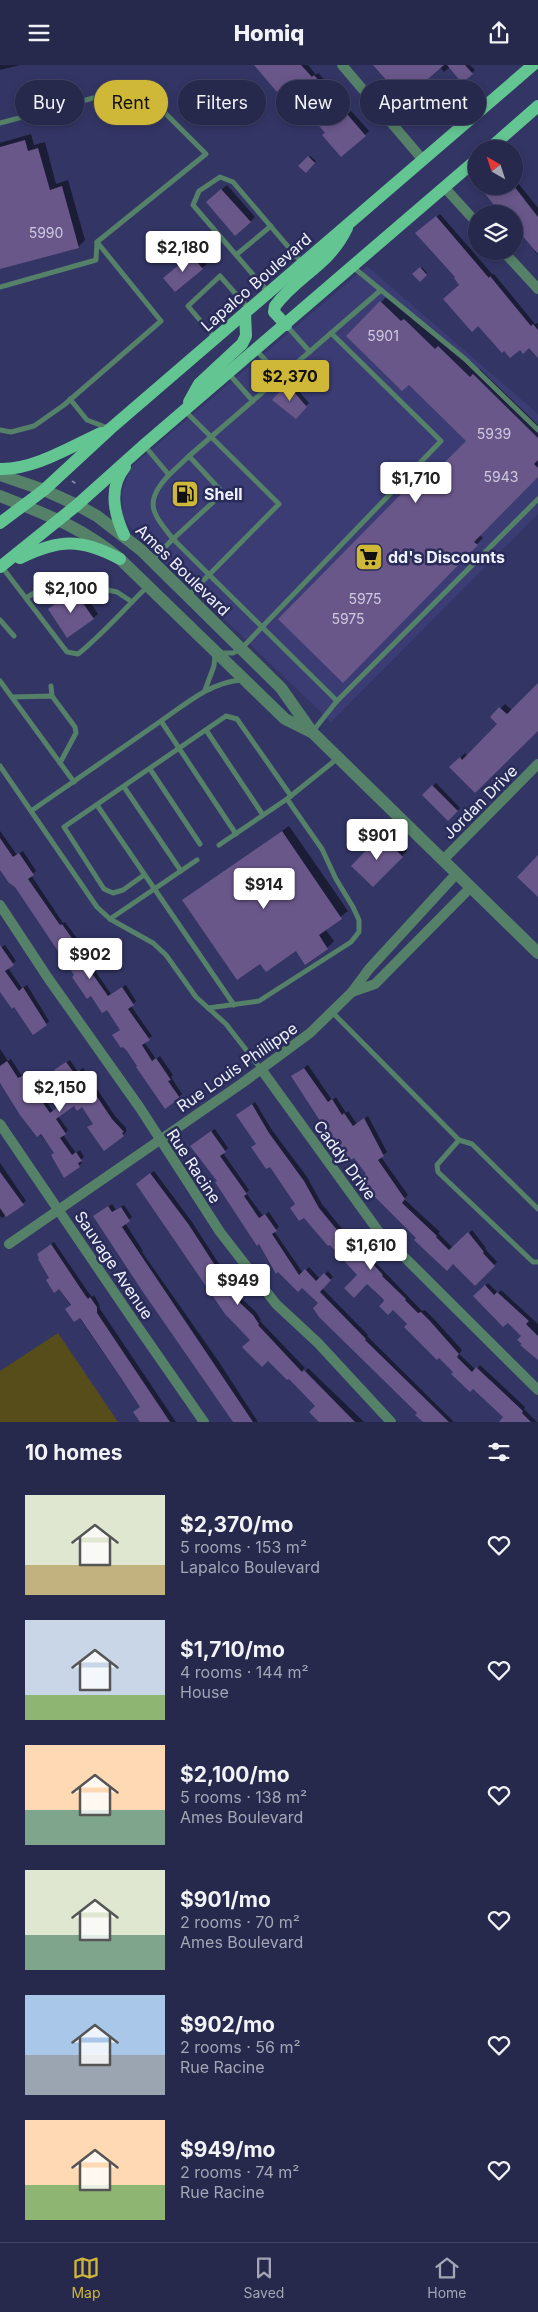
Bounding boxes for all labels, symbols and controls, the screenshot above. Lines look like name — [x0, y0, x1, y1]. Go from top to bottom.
icon: menu — [25, 19, 53, 47]
icon: share — [485, 19, 513, 47]
text: Homiq — [234, 20, 304, 46]
chip: Buy — [15, 80, 84, 125]
chip: Rent — [94, 80, 168, 125]
chip: Filters — [178, 80, 266, 125]
chip: New — [276, 80, 350, 125]
chip: Apartment — [360, 80, 486, 125]
north arrow — [468, 140, 522, 195]
map controls — [468, 140, 523, 260]
button: layers — [468, 205, 523, 260]
house number: 5990 — [29, 224, 63, 241]
street label: Lapalco Boulevard — [197, 229, 315, 335]
pin: $2,180 — [142, 231, 224, 273]
text: $2,180 — [157, 237, 209, 257]
house number: 5901 — [367, 327, 399, 344]
pin: $2,370 — [249, 359, 331, 402]
text: $2,370 — [262, 366, 318, 386]
house number: 5939 — [477, 425, 511, 442]
pin: $1,710 — [375, 461, 457, 504]
text: $1,710 — [391, 468, 441, 488]
house number: 5943 — [484, 468, 518, 485]
fuel station icon: Shell — [170, 479, 200, 509]
place label: Shell — [204, 484, 243, 504]
street label: Ames Boulevard — [132, 520, 234, 620]
supermarket icon: dd's Discounts — [354, 542, 384, 572]
place label: dd's Discounts — [388, 547, 505, 567]
pin: $2,100 — [30, 571, 112, 614]
text: $2,100 — [45, 578, 97, 598]
house number: 5975 — [348, 590, 382, 607]
house number: 5975 — [331, 610, 365, 627]
street label: Jordan Drive — [439, 761, 521, 843]
pin: $901 — [347, 819, 407, 861]
text: $901 — [358, 825, 396, 845]
pin: $914 — [234, 867, 294, 910]
text: $914 — [245, 874, 283, 894]
pin: $902 — [60, 937, 120, 980]
text: $902 — [69, 944, 111, 964]
street label: Rue Louis Phillippe — [173, 1018, 301, 1116]
pin: $2,150 — [19, 1071, 101, 1113]
text: $2,150 — [34, 1077, 86, 1097]
street label: Caddy Drive — [309, 1116, 381, 1204]
street label: Rue Racine — [163, 1125, 225, 1207]
street label: Sauvage Avenue — [70, 1207, 158, 1323]
pin: $1,610 — [330, 1229, 412, 1271]
text: $1,610 — [346, 1235, 396, 1255]
pin: $949 — [208, 1263, 268, 1306]
text: $949 — [217, 1270, 259, 1290]
icon: filters — [485, 1438, 513, 1466]
text: 10 homes — [25, 1440, 123, 1465]
text: $2,370/mo — [180, 1512, 293, 1537]
icon: home — [65, 1515, 125, 1575]
icon: heart — [485, 1531, 513, 1559]
text: 5 rooms · 153 m² — [180, 1537, 307, 1557]
text: Lapalco Boulevard — [180, 1557, 320, 1577]
text: $1,710/mo — [180, 1637, 285, 1662]
icon: home — [65, 1640, 125, 1700]
icon: heart — [485, 1656, 513, 1684]
text: 4 rooms · 144 m² — [180, 1662, 309, 1682]
text: House — [180, 1682, 229, 1702]
text: $2,100/mo — [180, 1762, 290, 1787]
icon: home — [65, 1765, 125, 1825]
icon: heart — [485, 1781, 513, 1809]
text: 5 rooms · 138 m² — [180, 1787, 307, 1807]
text: Ames Boulevard — [180, 1807, 303, 1827]
text: $901/mo — [180, 1887, 271, 1912]
icon: home — [65, 1890, 125, 1950]
icon: heart — [485, 1906, 513, 1934]
text: 2 rooms · 70 m² — [180, 1912, 300, 1932]
text: Ames Boulevard — [180, 1932, 303, 1952]
text: $902/mo — [180, 2012, 275, 2037]
icon: home — [65, 2015, 125, 2075]
icon: heart — [485, 2031, 513, 2059]
text: 2 rooms · 56 m² — [180, 2037, 301, 2057]
text: Rue Racine — [180, 2057, 265, 2077]
text: $949/mo — [180, 2137, 275, 2162]
icon: home — [65, 2140, 125, 2200]
icon: heart — [485, 2156, 513, 2184]
text: 2 rooms · 74 m² — [180, 2162, 299, 2182]
text: Rue Racine — [180, 2182, 265, 2202]
tab: Map — [71, 2254, 101, 2301]
tab: Saved — [243, 2254, 284, 2301]
tab: Home — [427, 2254, 467, 2301]

